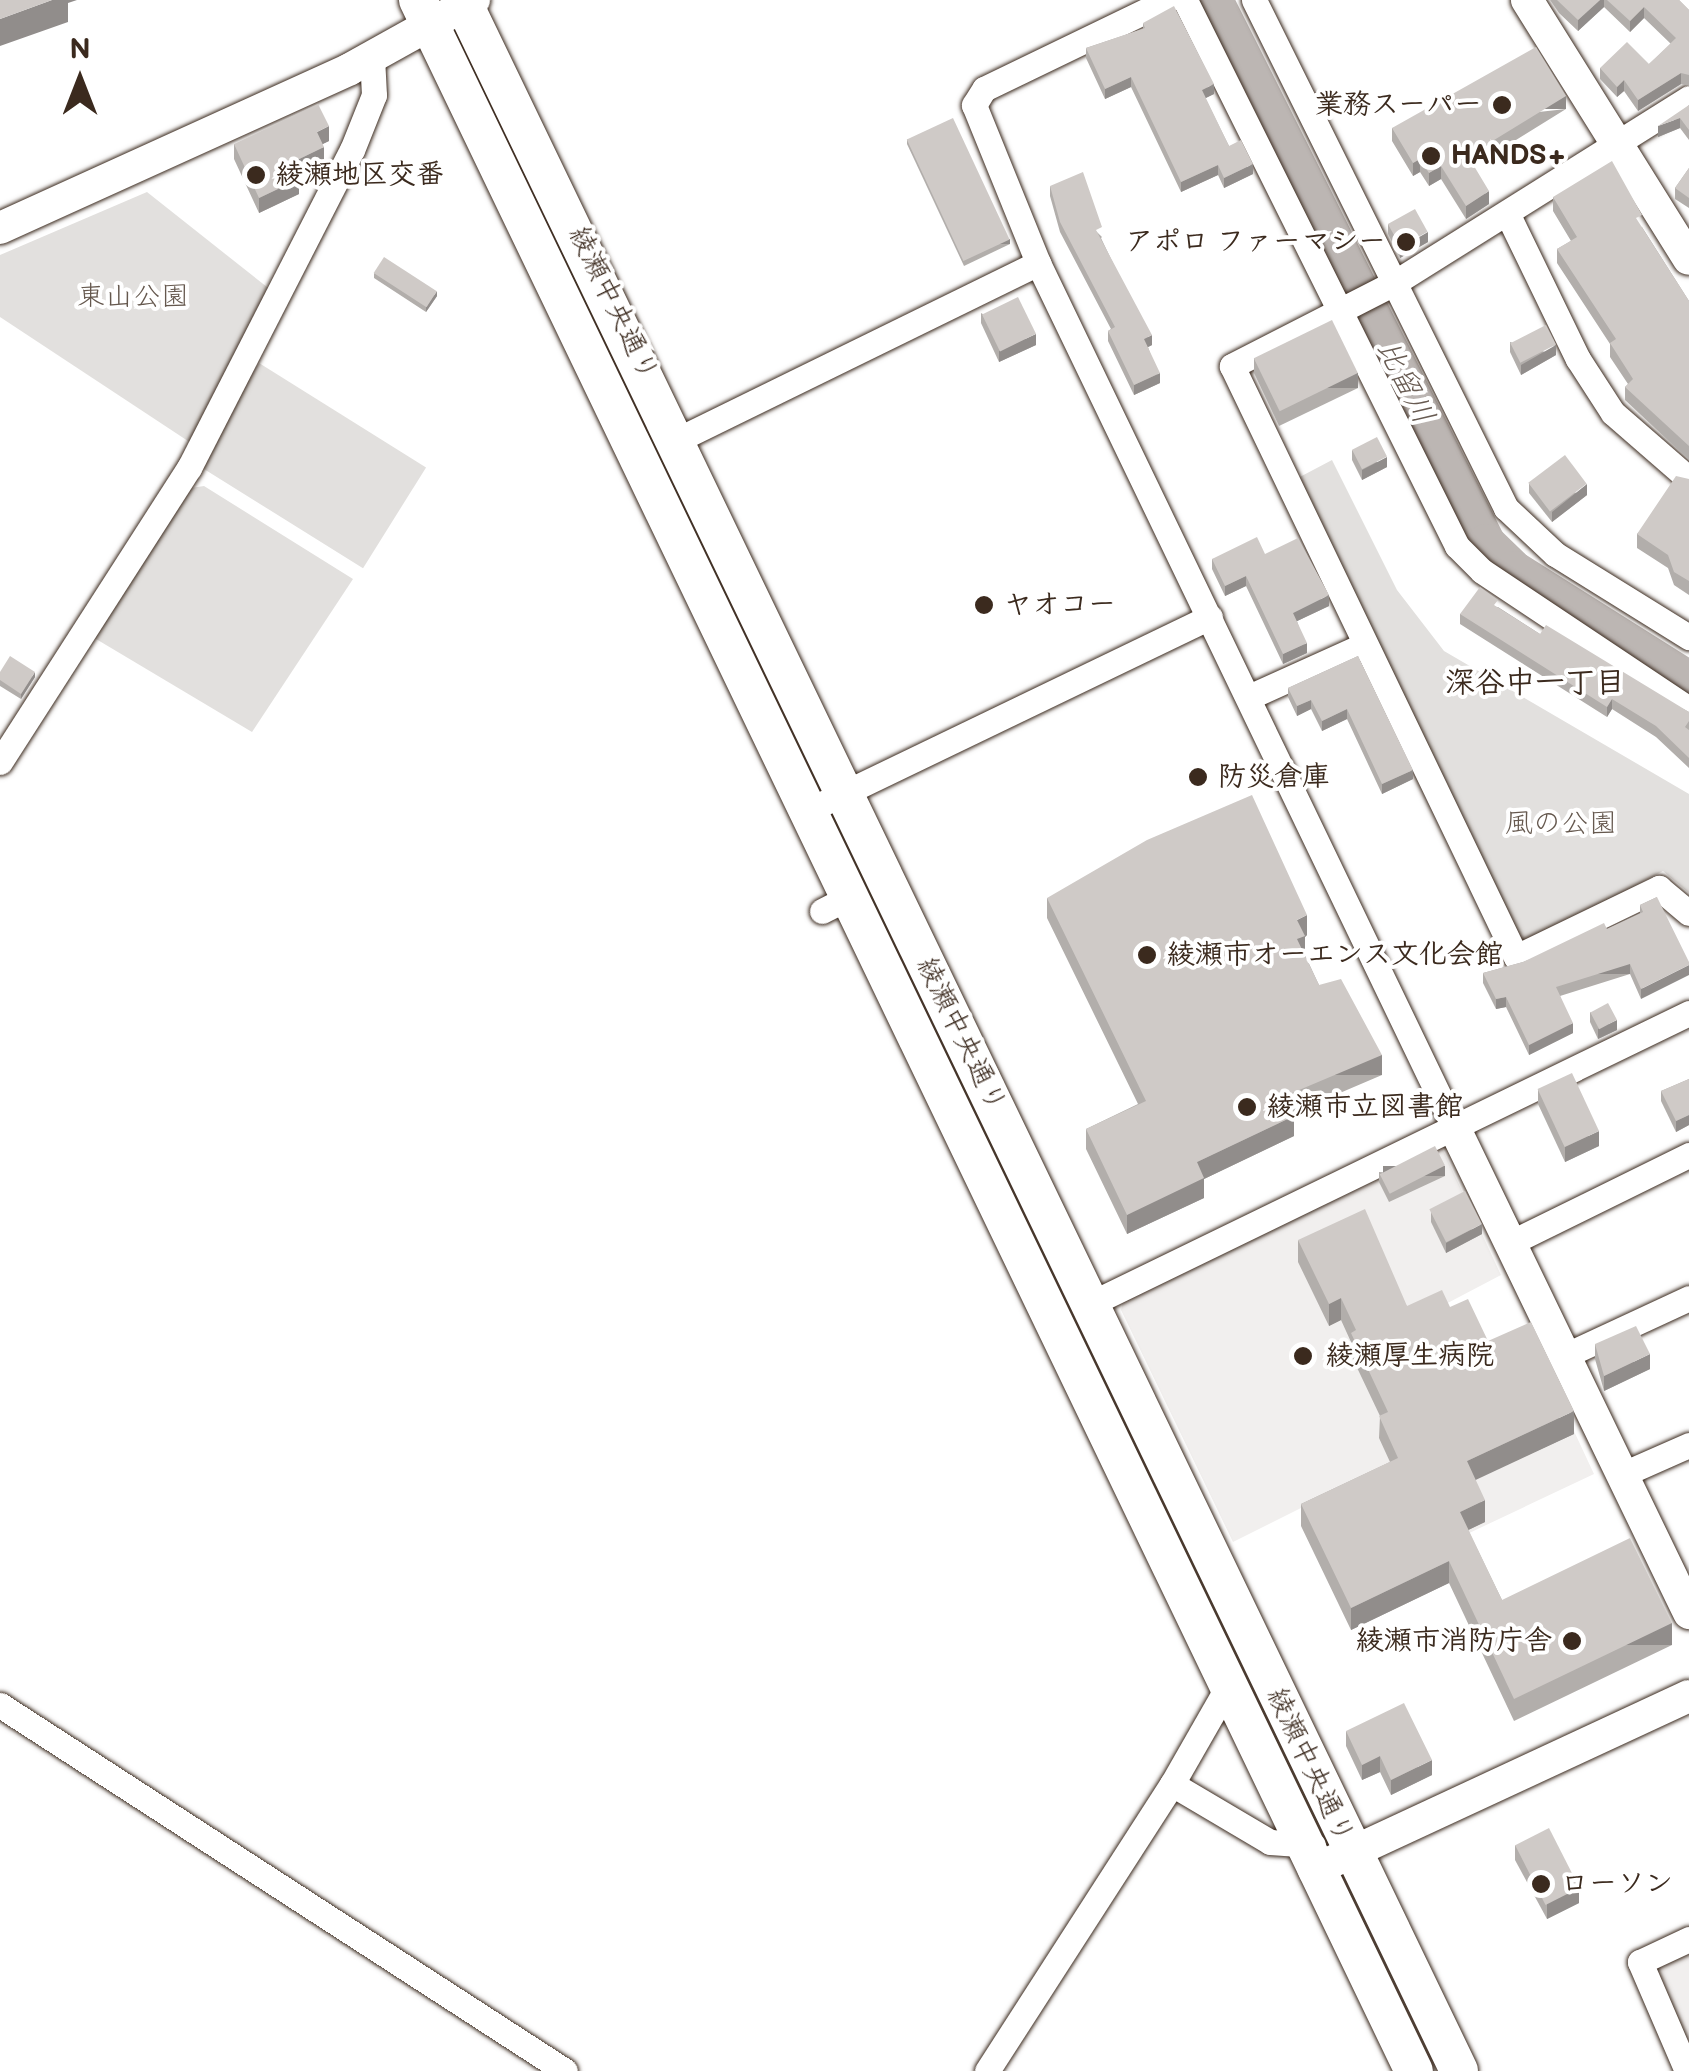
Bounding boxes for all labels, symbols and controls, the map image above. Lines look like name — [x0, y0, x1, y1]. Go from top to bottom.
north arrow — [30, 30, 130, 130]
text: N — [69, 33, 91, 66]
place label: 業務スーパー — [1315, 88, 1482, 122]
marker: 業務スーパー — [1491, 94, 1513, 116]
place label: HANDS+ — [1451, 139, 1567, 173]
marker: HANDS+ — [1420, 145, 1442, 167]
place label: 綾瀬地区交番 — [276, 158, 444, 192]
marker: 綾瀬地区交番 — [245, 164, 267, 186]
street label: 綾瀬中央通り — [561, 221, 665, 387]
place label: アポロ ファーマシー — [1126, 225, 1386, 259]
marker: アポロ ファーマシー — [1395, 231, 1417, 253]
park label: 東山公園 — [77, 280, 189, 314]
water label: 比留川 — [1369, 334, 1441, 430]
place label: ヤオコー — [1004, 588, 1116, 622]
marker: ヤオコー — [973, 594, 995, 616]
district label: 深谷中一丁目 — [1445, 665, 1625, 701]
place label: 防災倉庫 — [1218, 760, 1330, 794]
marker: 防災倉庫 — [1187, 766, 1209, 788]
park label: 風の公園 — [1505, 807, 1617, 841]
place label: 綾瀬市オーエンス文化会館 — [1167, 938, 1503, 972]
marker: 綾瀬市オーエンス文化会館 — [1136, 944, 1158, 966]
street label: 綾瀬中央通り — [909, 952, 1013, 1118]
place label: 綾瀬市立図書館 — [1267, 1090, 1463, 1124]
marker: 綾瀬市立図書館 — [1236, 1096, 1258, 1118]
place label: 綾瀬厚生病院 — [1326, 1339, 1494, 1373]
marker: 綾瀬厚生病院 — [1290, 1343, 1316, 1369]
place label: 綾瀬市消防庁舎 — [1356, 1624, 1552, 1658]
marker: 綾瀬市消防庁舎 — [1561, 1630, 1583, 1652]
street label: 綾瀬中央通り — [1259, 1683, 1361, 1849]
place label: ローソン — [1561, 1867, 1673, 1901]
marker: ローソン — [1530, 1873, 1552, 1895]

